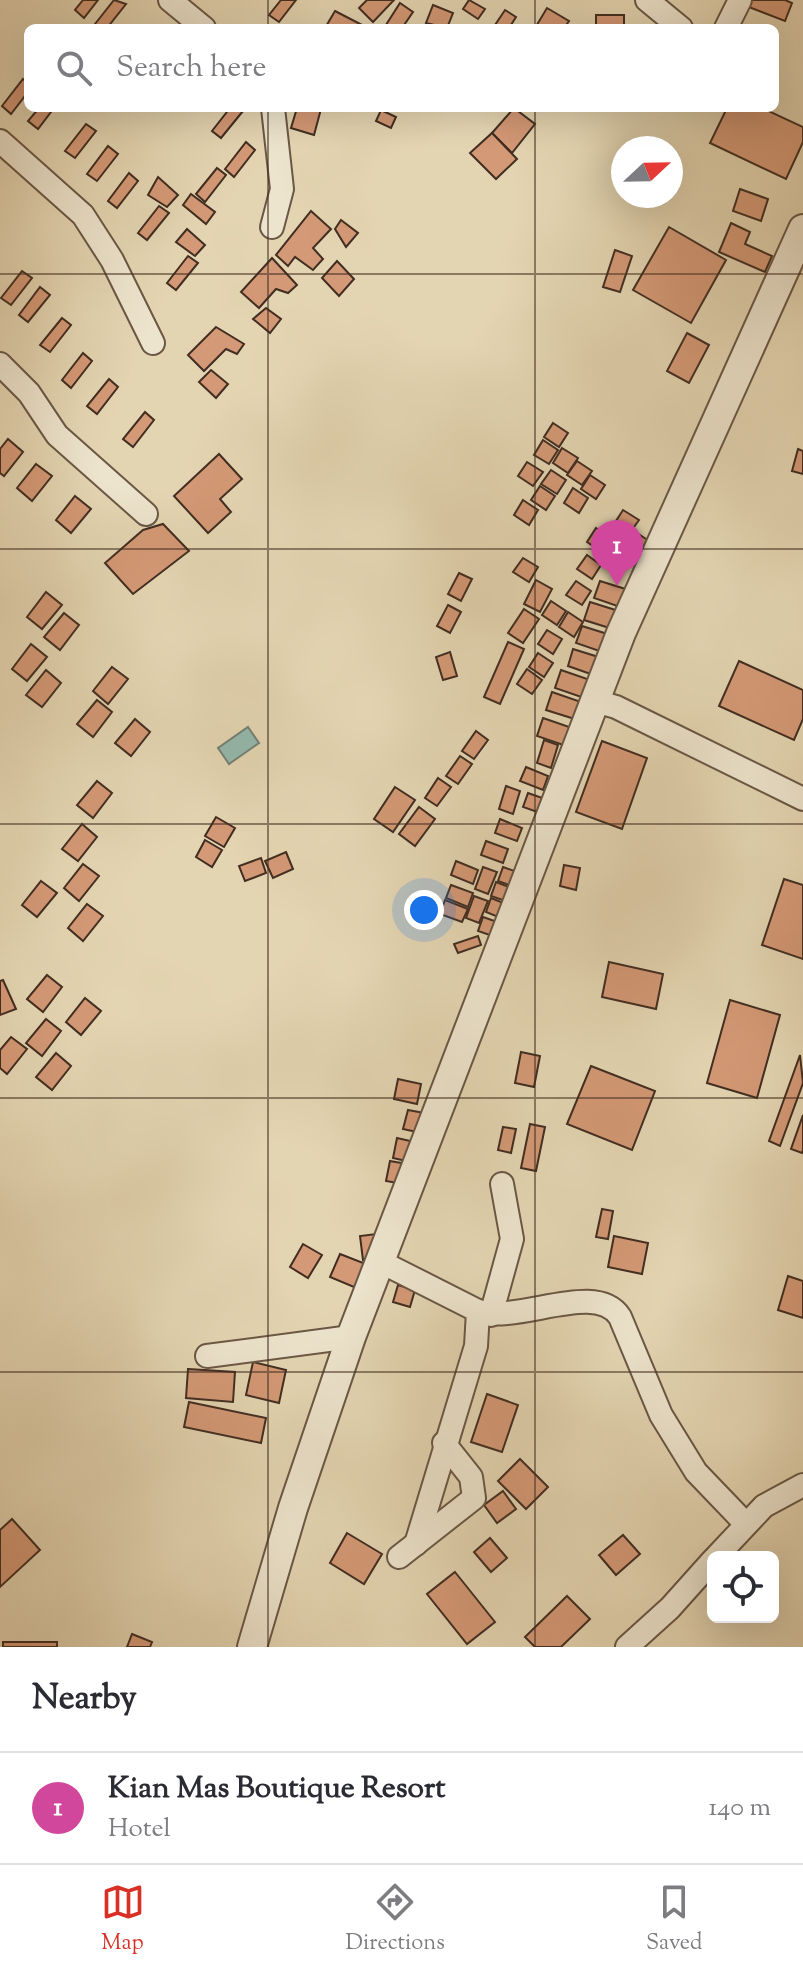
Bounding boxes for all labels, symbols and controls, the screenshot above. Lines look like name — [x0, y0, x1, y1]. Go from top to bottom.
search box — [24, 24, 779, 112]
icon: search — [52, 46, 96, 90]
text: Search here — [116, 47, 266, 90]
north arrow — [611, 136, 683, 208]
pin: 1 — [591, 520, 643, 586]
your location — [404, 890, 444, 930]
map controls — [707, 1551, 779, 1623]
button: locate — [707, 1551, 779, 1623]
text: Nearby — [32, 1675, 137, 1724]
text: Kian Mas Boutique Resort — [108, 1768, 445, 1811]
text: 1 — [54, 1790, 62, 1827]
text: 140 m — [708, 1790, 771, 1827]
text: Hotel — [108, 1811, 171, 1848]
tab: Map — [101, 1880, 145, 1960]
tab: Directions — [346, 1880, 445, 1960]
tab: Saved — [646, 1880, 702, 1960]

